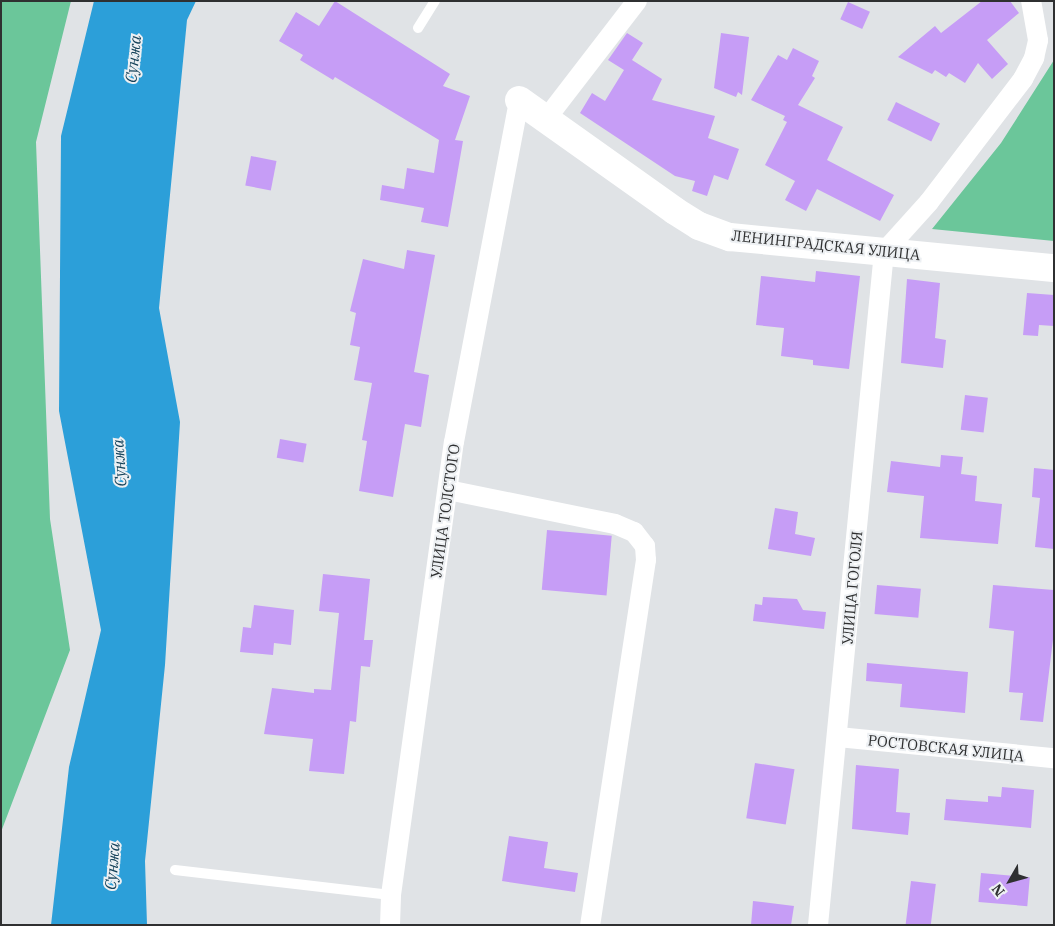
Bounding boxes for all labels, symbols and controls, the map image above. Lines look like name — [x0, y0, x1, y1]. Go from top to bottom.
water label: Сунжа — [121, 34, 145, 84]
street label: ЛЕНИНГРАДСКАЯ УЛИЦА — [731, 226, 921, 264]
water label: Сунжа — [108, 439, 130, 487]
street label: УЛИЦА ТОЛСТОГО — [427, 443, 463, 579]
street label: УЛИЦА ГОГОЛЯ — [838, 530, 866, 646]
street label: РОСТОВСКАЯ УЛИЦА — [867, 731, 1025, 765]
water label: Сунжа — [100, 841, 124, 891]
north arrow — [985, 856, 1035, 906]
text: N — [988, 880, 1009, 900]

